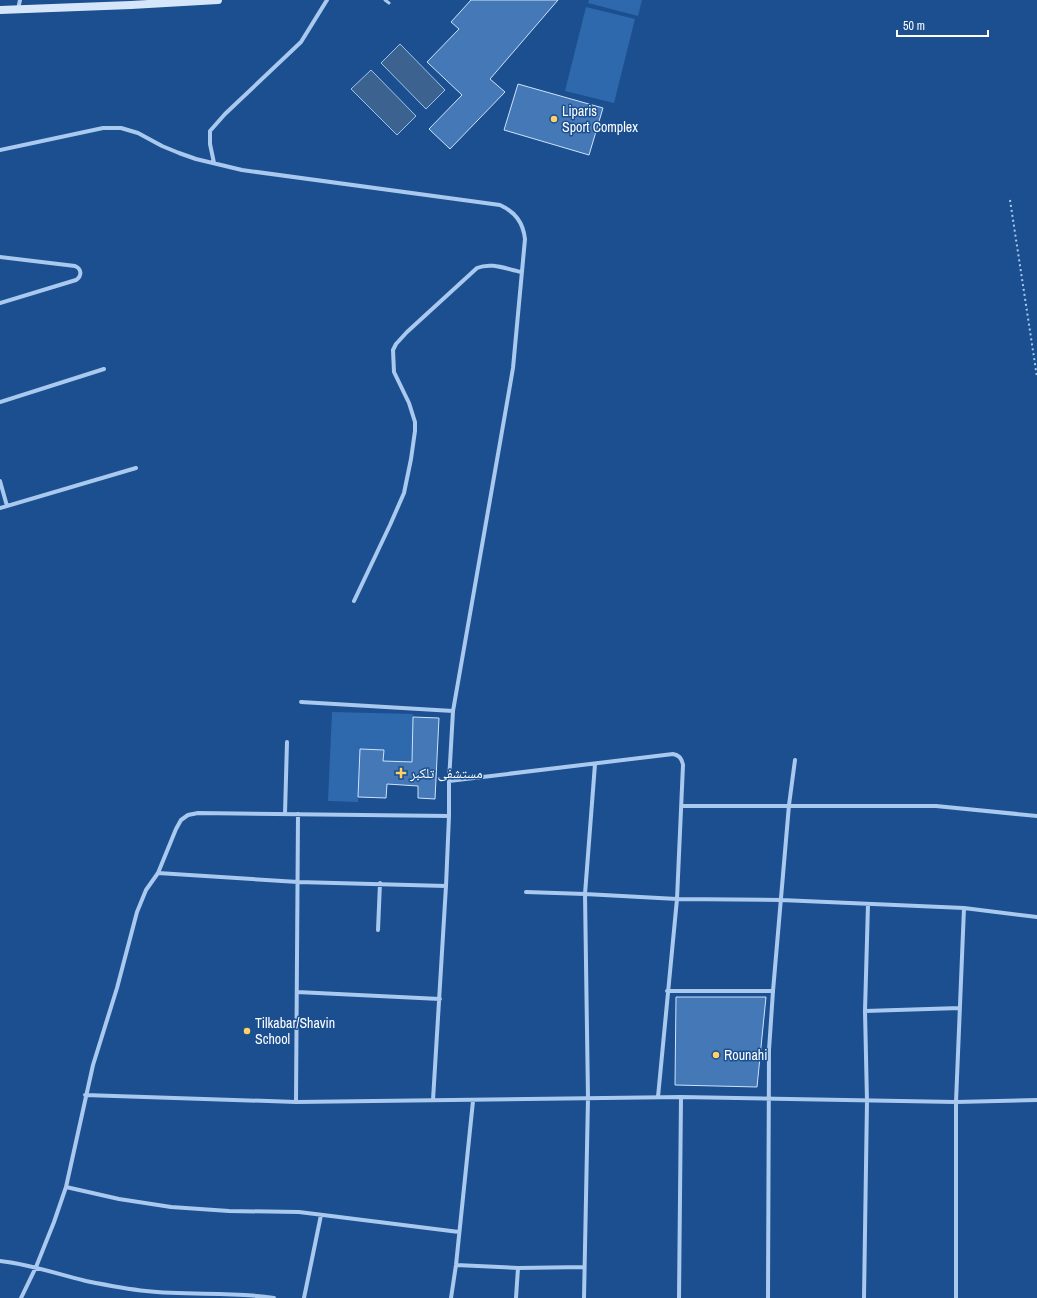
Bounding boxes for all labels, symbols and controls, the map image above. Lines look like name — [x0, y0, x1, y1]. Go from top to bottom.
scale bar — [897, 12, 988, 38]
text: 50 m — [903, 18, 925, 34]
place label: Liparis Sport Complex — [562, 102, 638, 136]
marker: Liparis Sport Complex — [549, 114, 559, 124]
place label: مستشفى تلكبر — [409, 764, 483, 782]
marker: مستشفى تلكبر — [395, 767, 407, 779]
place label: Tilkabar/Shavin School — [255, 1014, 335, 1048]
marker: Tilkabar/Shavin School — [242, 1026, 252, 1036]
place label: Rounahi — [724, 1046, 767, 1064]
marker: Rounahi — [711, 1050, 721, 1060]

